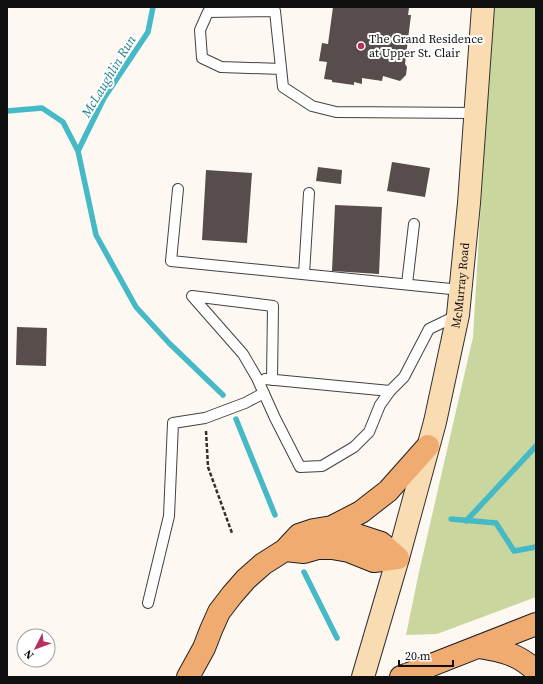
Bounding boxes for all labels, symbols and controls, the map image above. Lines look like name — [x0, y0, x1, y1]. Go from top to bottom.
place label: The Grand Residence at Upper St. Clair — [369, 31, 483, 61]
water label: McLaughlin Run — [77, 32, 140, 121]
marker: The Grand Residence at Upper St. Clair — [356, 41, 366, 51]
street label: McMurray Road — [447, 242, 473, 330]
north arrow — [16, 628, 56, 668]
scale bar — [399, 642, 453, 668]
text: N — [21, 646, 37, 662]
text: 20 m — [405, 648, 431, 664]

